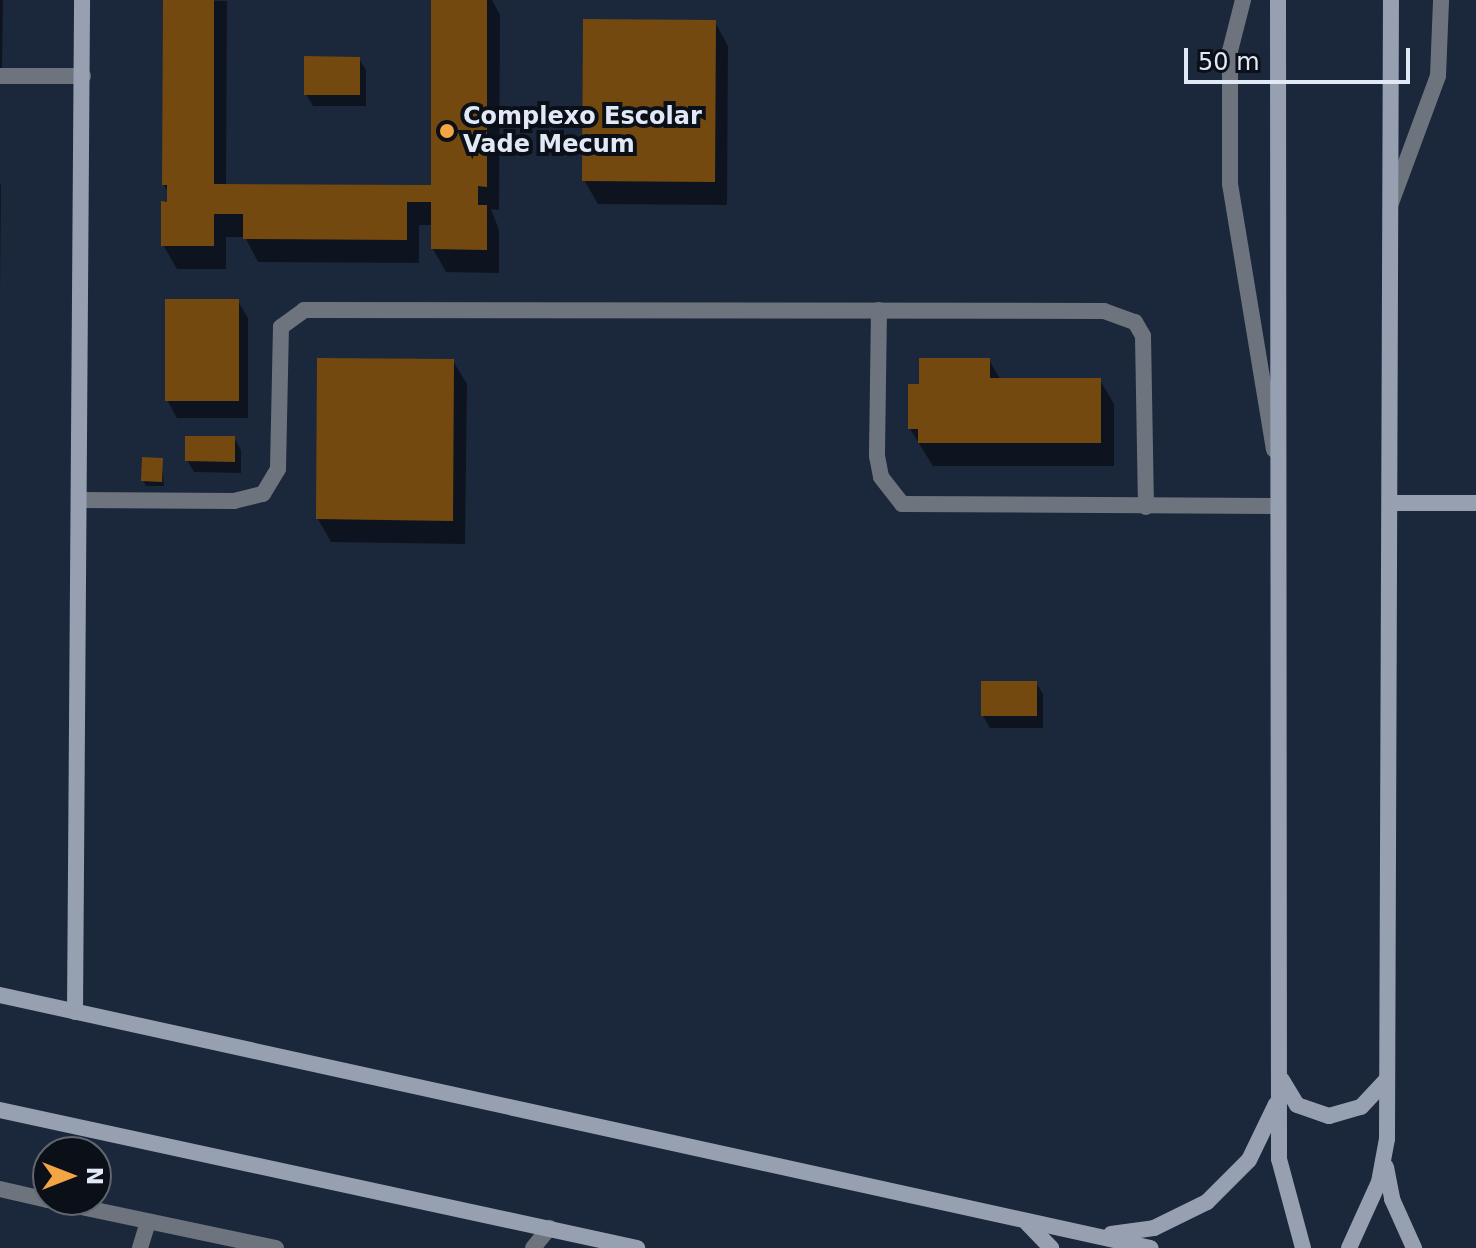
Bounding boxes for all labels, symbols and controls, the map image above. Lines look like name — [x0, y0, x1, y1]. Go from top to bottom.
scale bar — [1188, 32, 1414, 82]
text: 50 m — [1198, 48, 1260, 76]
place label: Complexo Escolar Vade Mecum — [463, 103, 702, 159]
marker: Complexo Escolar Vade Mecum — [438, 122, 456, 140]
north arrow — [32, 1136, 112, 1216]
text: N — [82, 1167, 107, 1185]

